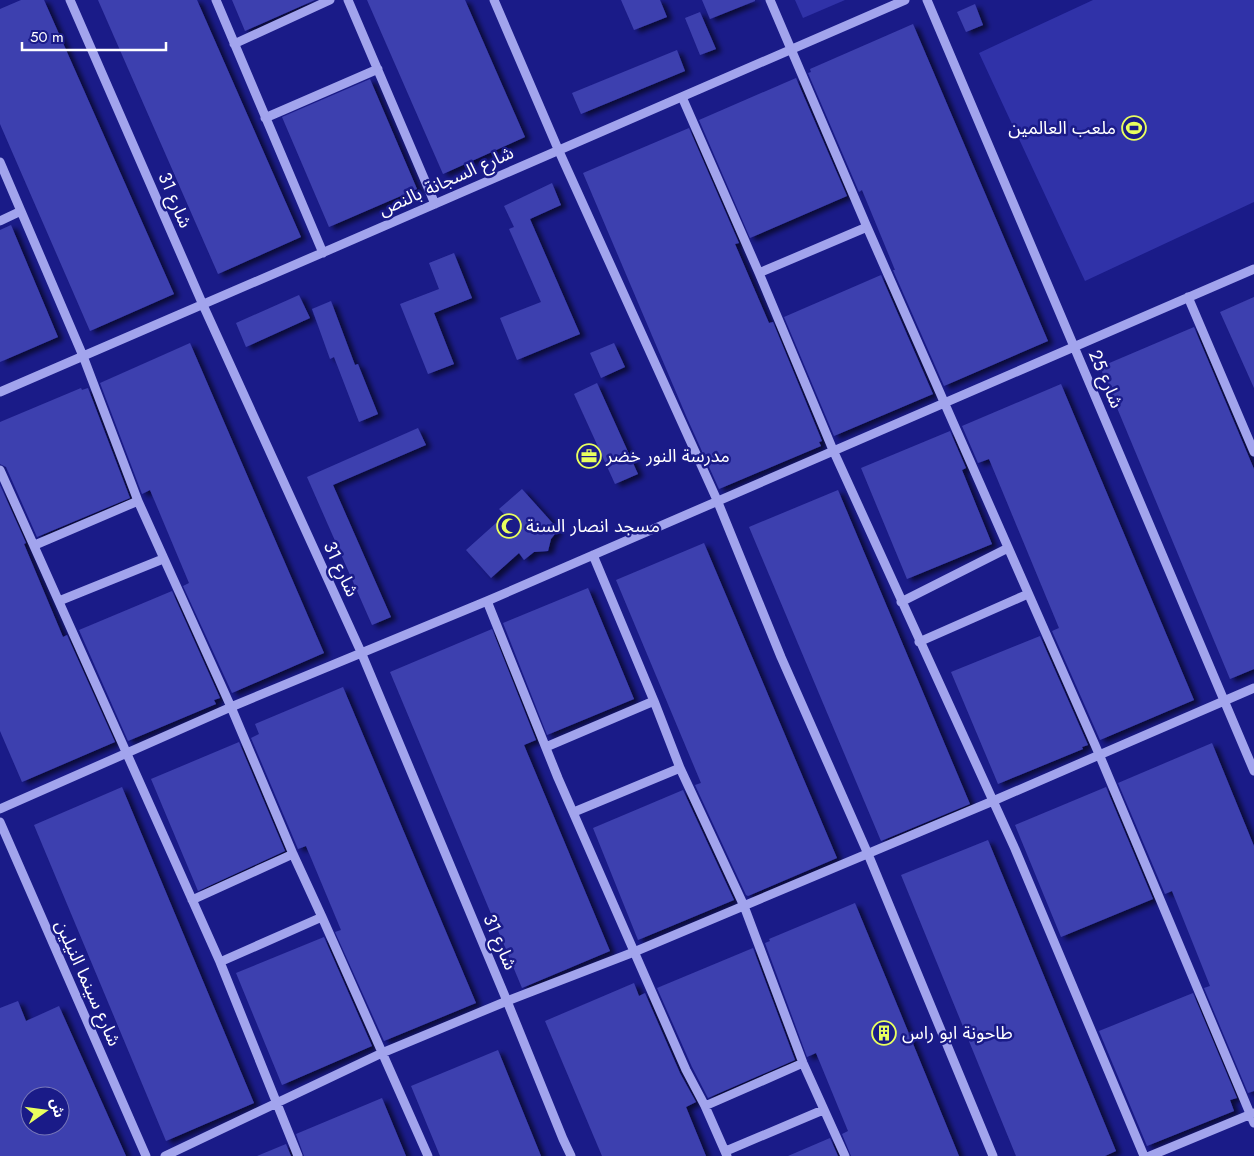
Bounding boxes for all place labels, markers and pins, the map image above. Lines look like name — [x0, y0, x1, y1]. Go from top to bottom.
place label: ملعب العالمين — [1008, 115, 1116, 141]
sports icon: ملعب العالمين — [1121, 115, 1147, 141]
office icon: مدرسة النور خضر — [576, 443, 602, 469]
place label: مدرسة النور خضر — [605, 443, 730, 469]
mosque icon: مسجد انصار السنة — [496, 513, 522, 539]
place label: مسجد انصار السنة — [526, 513, 660, 539]
building icon: طاحونة ابو راس — [871, 1020, 897, 1046]
place label: طاحونة ابو راس — [902, 1020, 1013, 1046]

